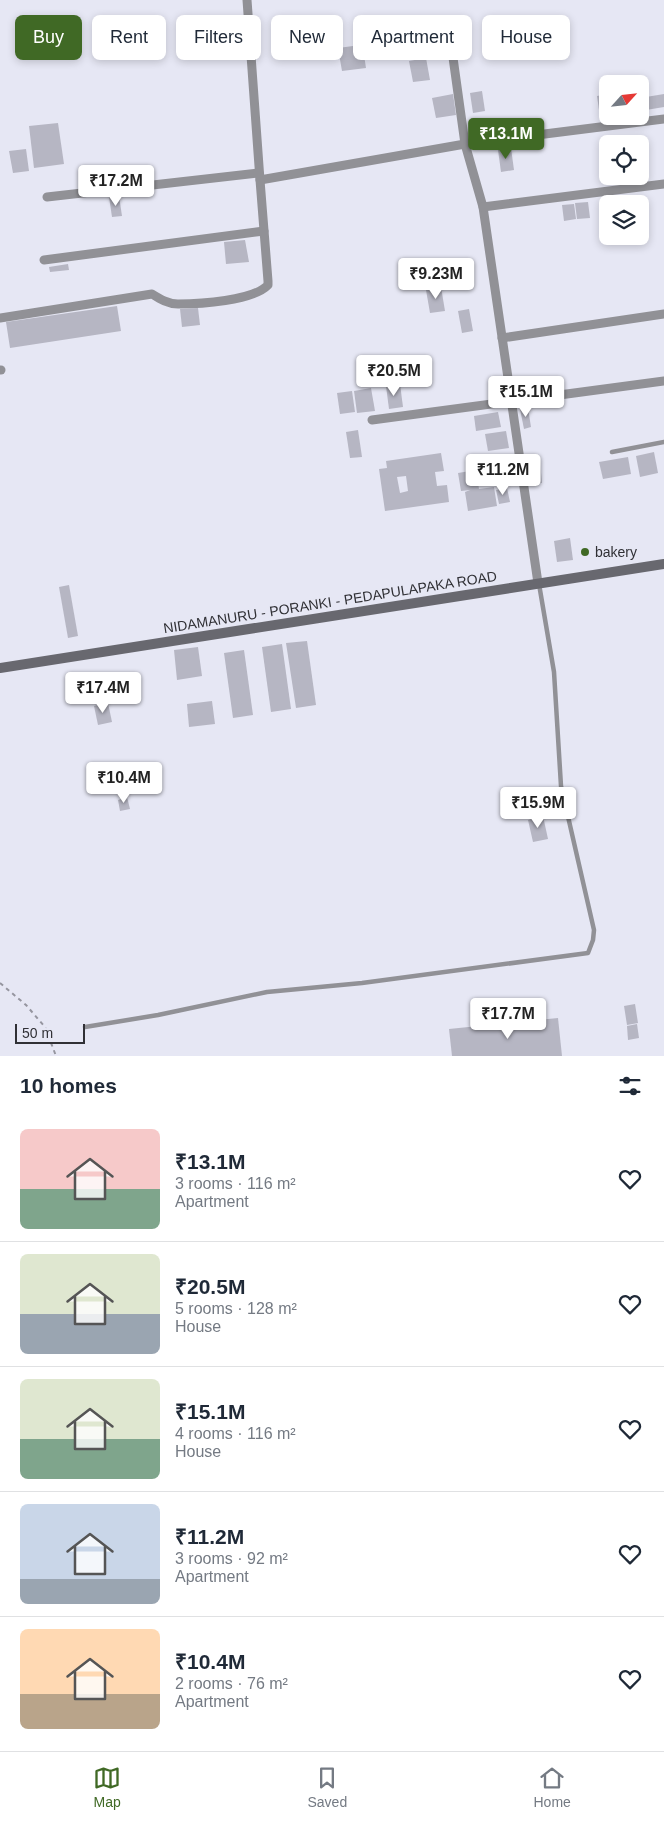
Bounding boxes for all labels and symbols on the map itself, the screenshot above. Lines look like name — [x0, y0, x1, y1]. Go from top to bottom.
north arrow — [599, 75, 649, 125]
pin: ₹13.1M — [465, 118, 547, 160]
pin: ₹17.2M — [75, 164, 157, 207]
pin: ₹9.23M — [395, 258, 477, 300]
pin: ₹20.5M — [353, 354, 435, 397]
pin: ₹15.1M — [485, 376, 567, 418]
pin: ₹11.2M — [462, 454, 544, 496]
place label: bakery — [595, 544, 637, 560]
marker: bakery — [579, 546, 591, 558]
street label: NIDAMANURU - PORANKI - PEDAPULAPAKA ROAD — [162, 568, 498, 636]
pin: ₹17.4M — [62, 672, 144, 714]
pin: ₹10.4M — [83, 762, 165, 804]
pin: ₹15.9M — [497, 786, 579, 829]
pin: ₹17.7M — [467, 998, 549, 1040]
scale bar — [15, 1021, 85, 1044]

